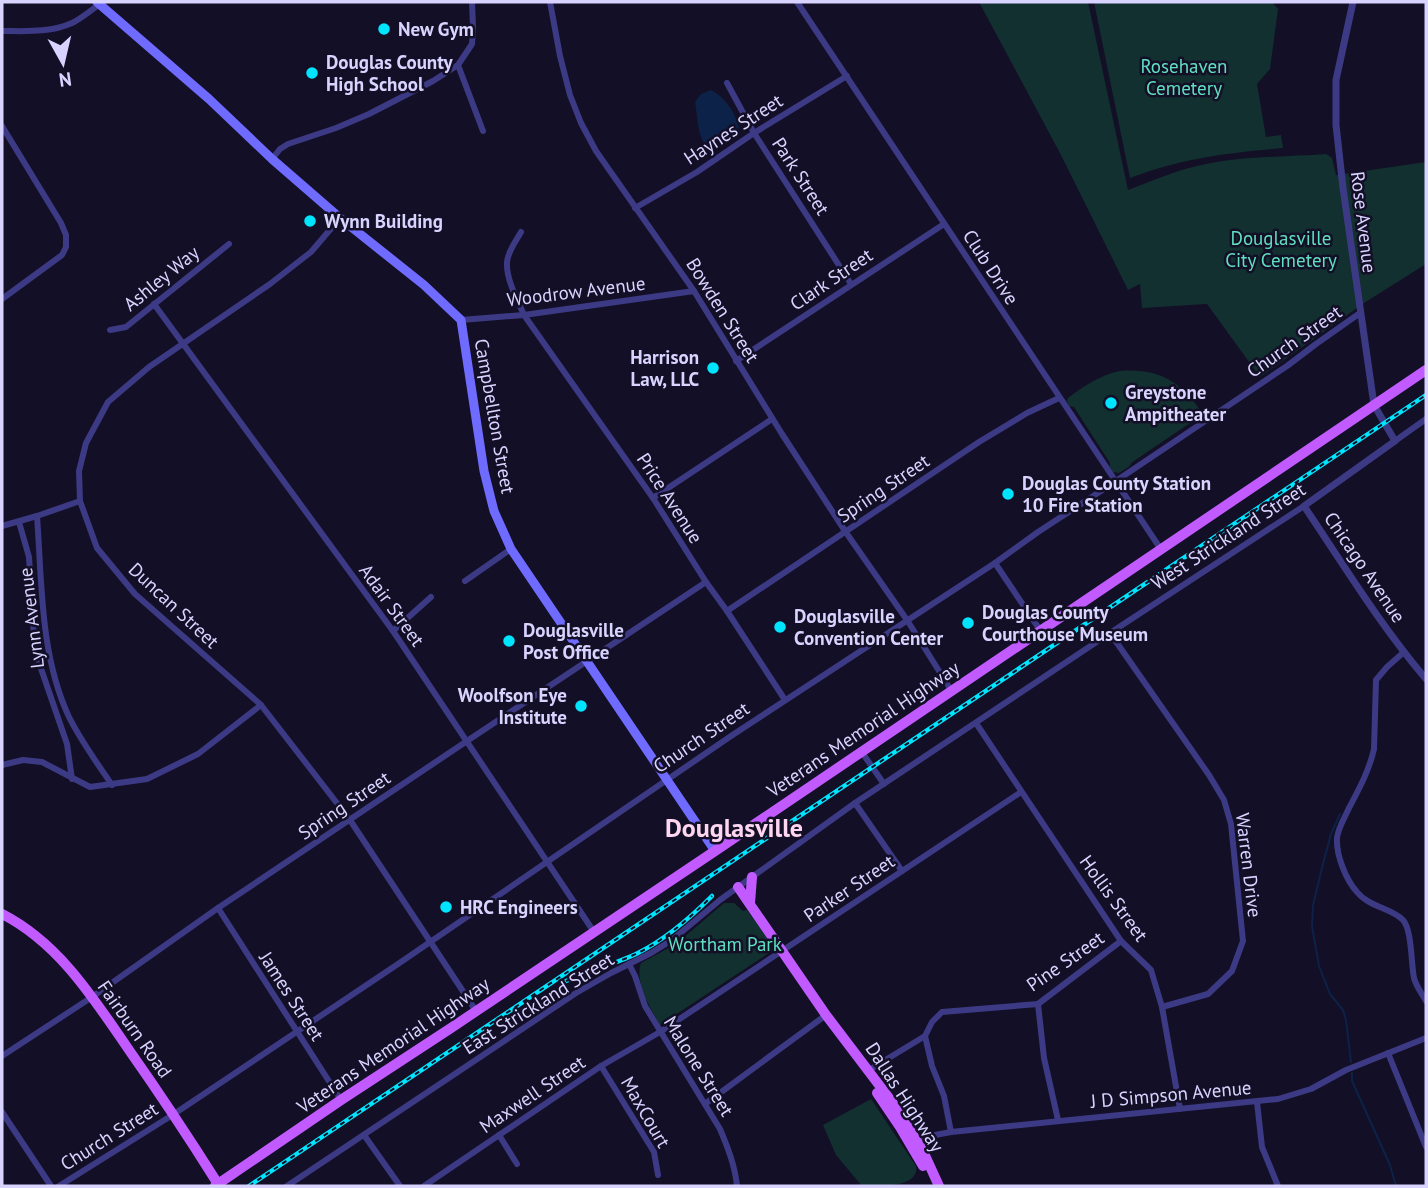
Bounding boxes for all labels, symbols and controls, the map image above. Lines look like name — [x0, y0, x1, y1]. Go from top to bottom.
place label: New Gym — [398, 17, 474, 41]
marker: New Gym — [376, 21, 392, 37]
north arrow — [28, 28, 98, 98]
place label: Douglas County High School — [326, 50, 453, 96]
park label: Rosehaven Cemetery — [1140, 54, 1228, 100]
marker: Douglas County High School — [304, 65, 320, 81]
text: N — [58, 67, 73, 93]
street label: Haynes Street — [679, 88, 787, 170]
street label: Park Street — [767, 133, 835, 220]
street label: Rose Avenue — [1346, 170, 1382, 274]
place label: Wynn Building — [324, 209, 443, 233]
marker: Wynn Building — [302, 213, 318, 229]
street label: Club Drive — [958, 225, 1024, 309]
park label: Douglasville City Cemetery — [1225, 226, 1337, 272]
street label: Ashley Way — [118, 240, 204, 316]
street label: Clark Street — [785, 242, 877, 315]
street label: Bowden Street — [681, 253, 765, 367]
street label: Woodrow Avenue — [505, 271, 647, 311]
street label: Church Street — [1242, 299, 1347, 383]
street label: Campbellton Street — [470, 337, 521, 496]
place label: Harrison Law, LLC — [630, 345, 699, 391]
marker: Harrison Law, LLC — [705, 360, 721, 376]
place label: Greystone Ampitheater — [1125, 380, 1226, 426]
marker: Greystone Ampitheater — [1103, 395, 1119, 411]
street label: Price Avenue — [632, 448, 708, 548]
street label: Spring Street — [832, 448, 934, 528]
place label: Douglas County Station 10 Fire Station — [1022, 471, 1211, 517]
street label: West Strickland Street — [1146, 477, 1310, 595]
marker: Douglas County Station 10 Fire Station — [1000, 486, 1016, 502]
street label: Chicago Avenue — [1319, 507, 1411, 627]
street label: Duncan Street — [124, 557, 225, 653]
street label: Adair Street — [354, 559, 430, 651]
street label: Lynn Avenue — [13, 566, 49, 670]
place label: Douglas County Courthouse Museum — [982, 600, 1148, 646]
place label: Douglasville Convention Center — [794, 604, 943, 650]
marker: Douglas County Courthouse Museum — [960, 615, 976, 631]
place label: Douglasville Post Office — [523, 618, 624, 664]
marker: Douglasville Convention Center — [772, 619, 788, 635]
marker: Douglasville Post Office — [501, 633, 517, 649]
street label: Veterans Memorial Highway — [761, 655, 964, 803]
place label: Woolfson Eye Institute — [458, 683, 567, 729]
street label: Church Street — [648, 696, 754, 778]
marker: Woolfson Eye Institute — [573, 698, 589, 714]
street label: Spring Street — [293, 765, 395, 845]
district label: Douglasville — [665, 811, 803, 844]
street label: Warren Drive — [1231, 811, 1267, 919]
street label: Parker Street — [799, 849, 899, 927]
street label: Hollis Street — [1075, 850, 1154, 946]
place label: HRC Engineers — [460, 895, 578, 919]
marker: HRC Engineers — [438, 899, 454, 915]
street label: Pine Street — [1022, 925, 1109, 996]
park label: Wortham Park — [668, 932, 782, 956]
street label: James Street — [254, 946, 330, 1046]
street label: East Strickland Street — [458, 946, 619, 1059]
street label: Veterans Memorial Highway — [291, 971, 494, 1119]
street label: Fairburn Road — [93, 976, 177, 1082]
street label: Malone Street — [659, 1011, 740, 1121]
street label: Dallas Highway — [861, 1038, 949, 1157]
street label: Maxwell Street — [475, 1050, 590, 1138]
street label: MaxCourt — [616, 1072, 676, 1152]
street label: J D Simpson Avenue — [1089, 1075, 1252, 1113]
street label: Church Street — [56, 1096, 163, 1175]

